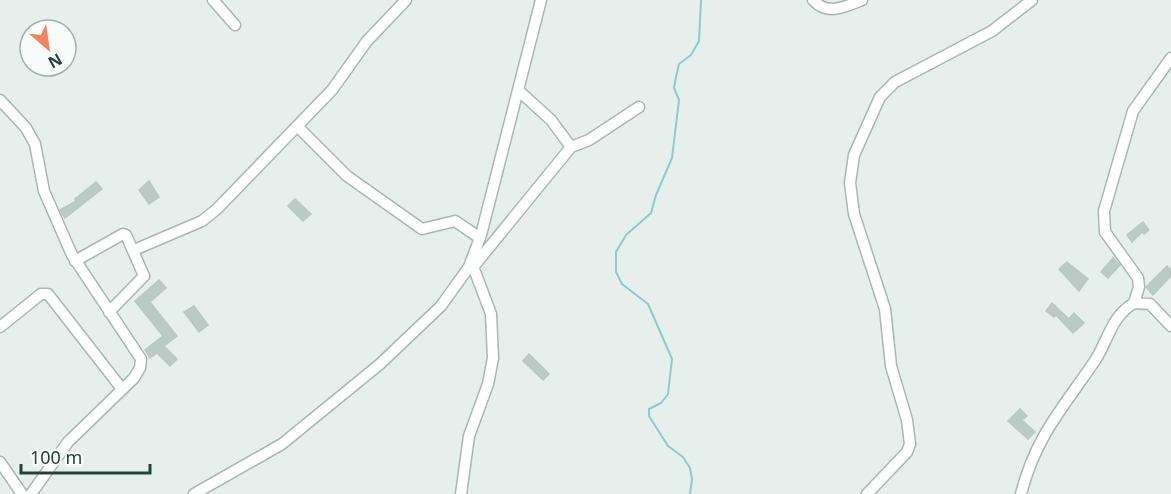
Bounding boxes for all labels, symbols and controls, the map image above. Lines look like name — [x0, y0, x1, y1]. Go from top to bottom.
north arrow — [18, 18, 78, 78]
text: N — [44, 48, 66, 74]
scale bar — [21, 437, 150, 475]
text: 100 m — [30, 445, 82, 469]

